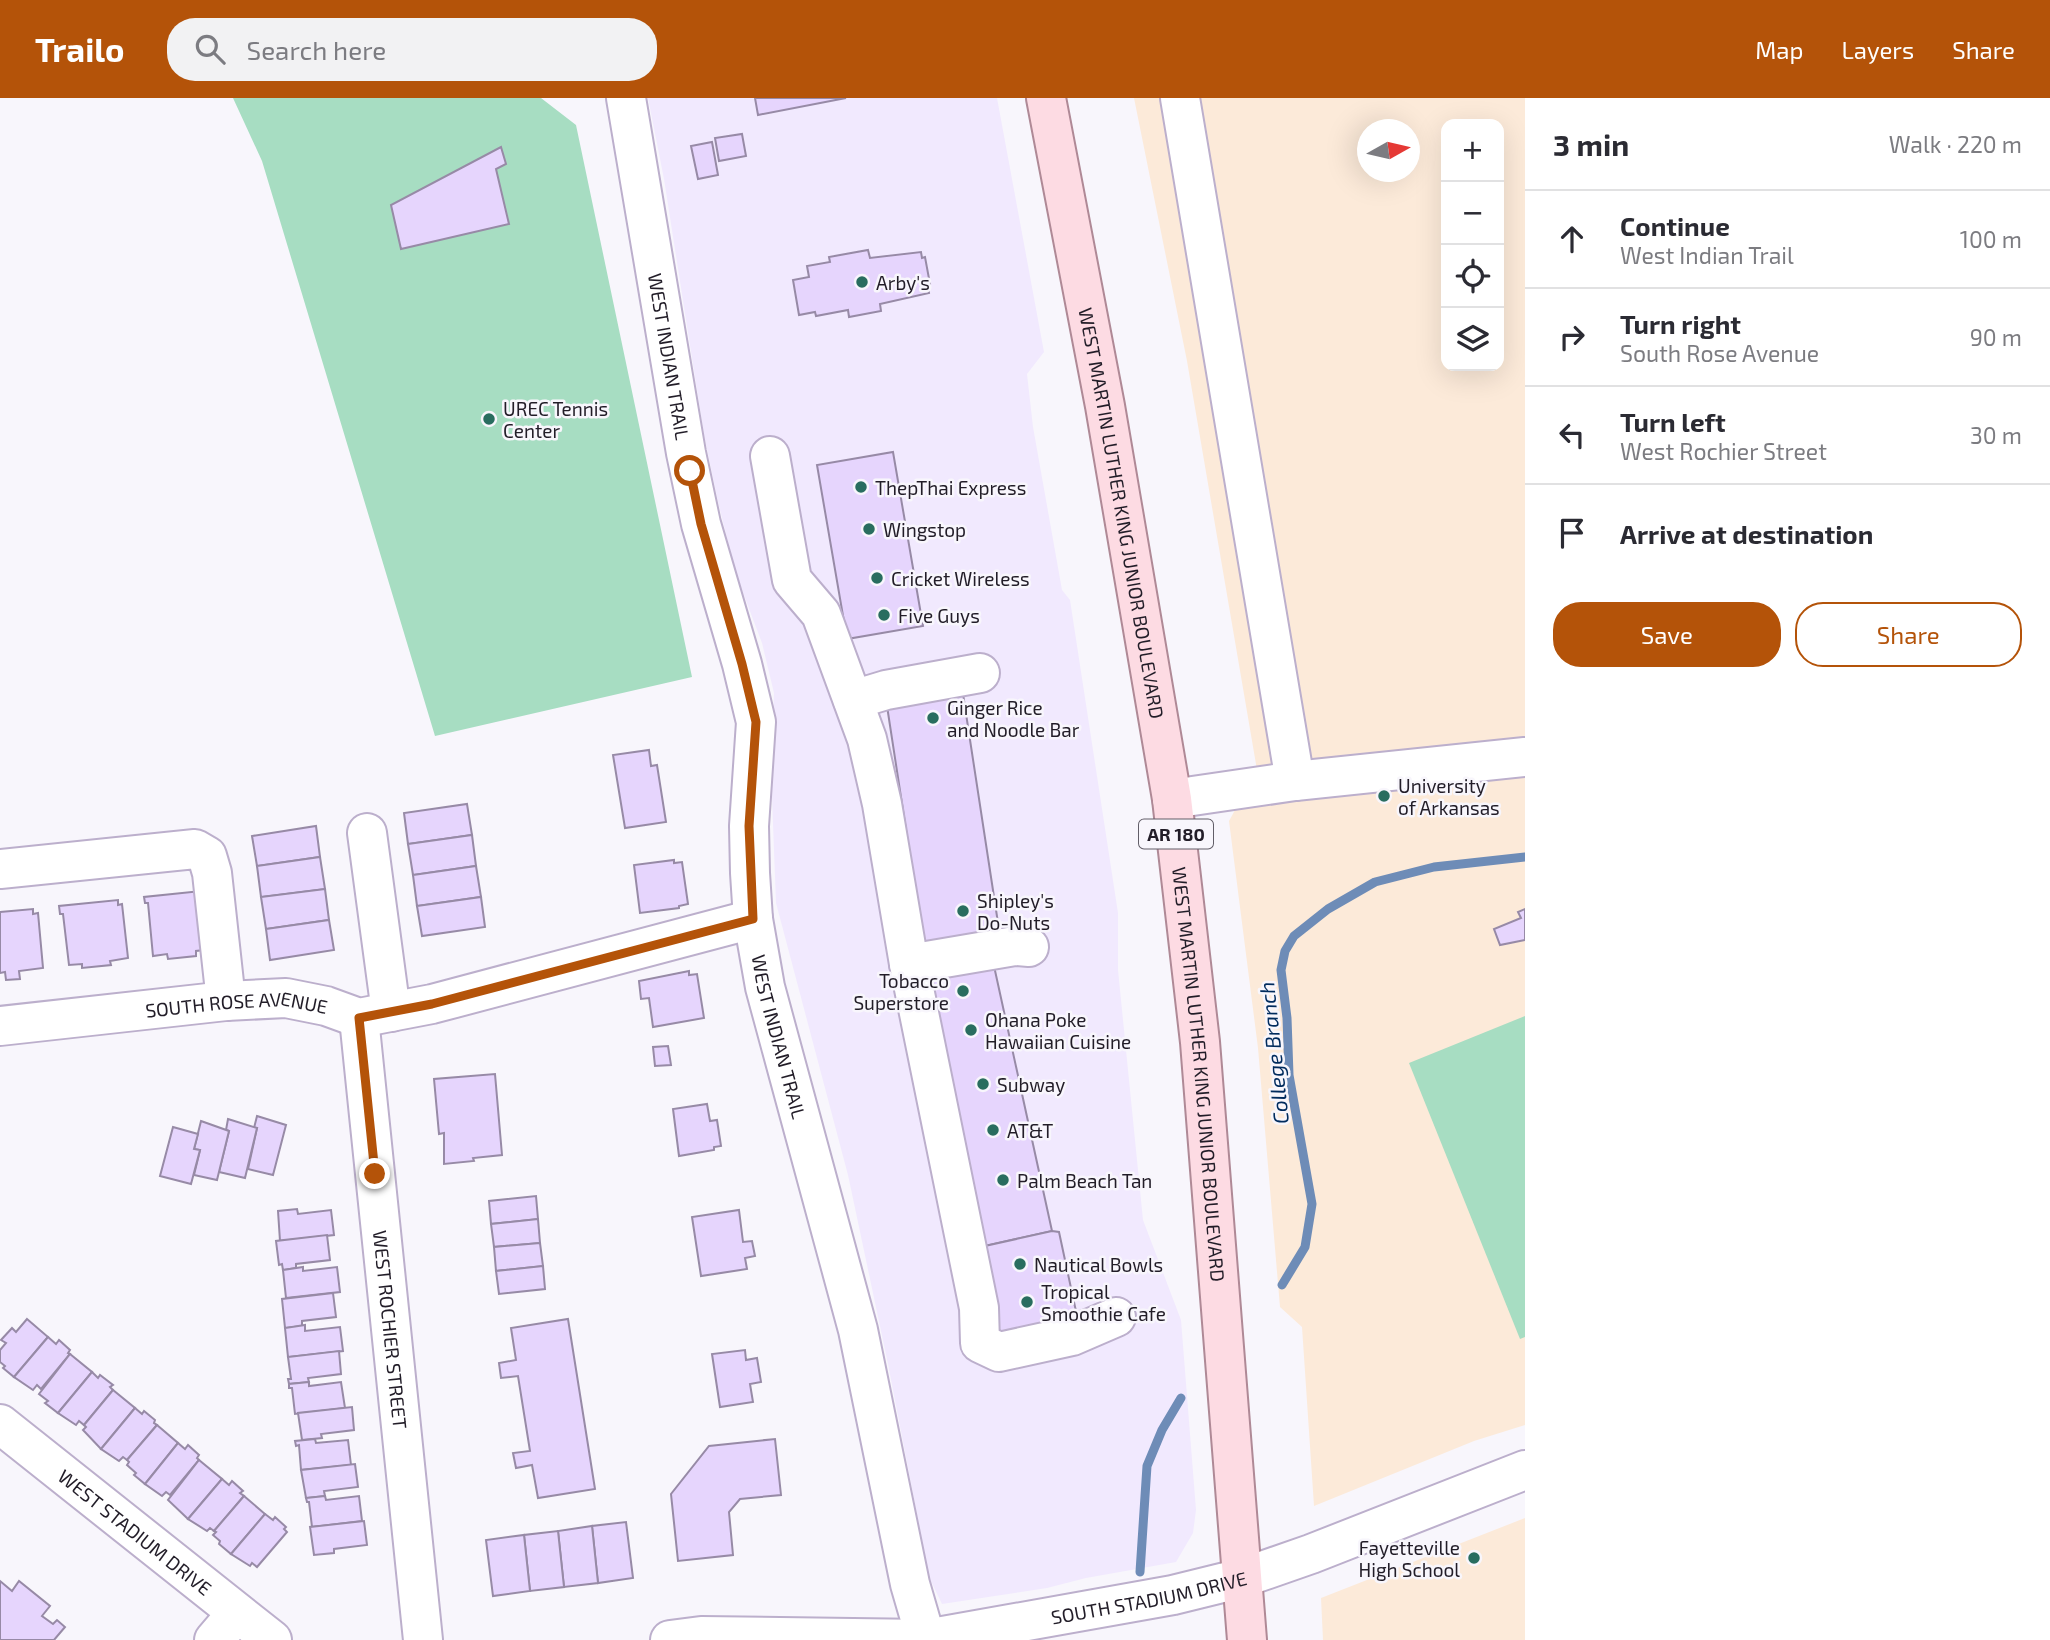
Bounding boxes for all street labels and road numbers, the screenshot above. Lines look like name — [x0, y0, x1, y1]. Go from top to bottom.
street label: WEST INDIAN TRAIL — [644, 271, 695, 442]
street label: WEST MARTIN LUTHER KING JUNIOR BOULEVARD — [1075, 306, 1170, 720]
road number: AR 180 — [1139, 820, 1213, 848]
street label: WEST MARTIN LUTHER KING JUNIOR BOULEVARD — [1168, 866, 1230, 1283]
street label: WEST INDIAN TRAIL — [748, 953, 812, 1121]
street label: SOUTH ROSE AVENUE — [144, 986, 330, 1021]
street label: WEST ROCHIER STREET — [369, 1229, 413, 1430]
street label: WEST STADIUM DRIVE — [54, 1464, 217, 1599]
street label: SOUTH STADIUM DRIVE — [1049, 1566, 1249, 1628]

